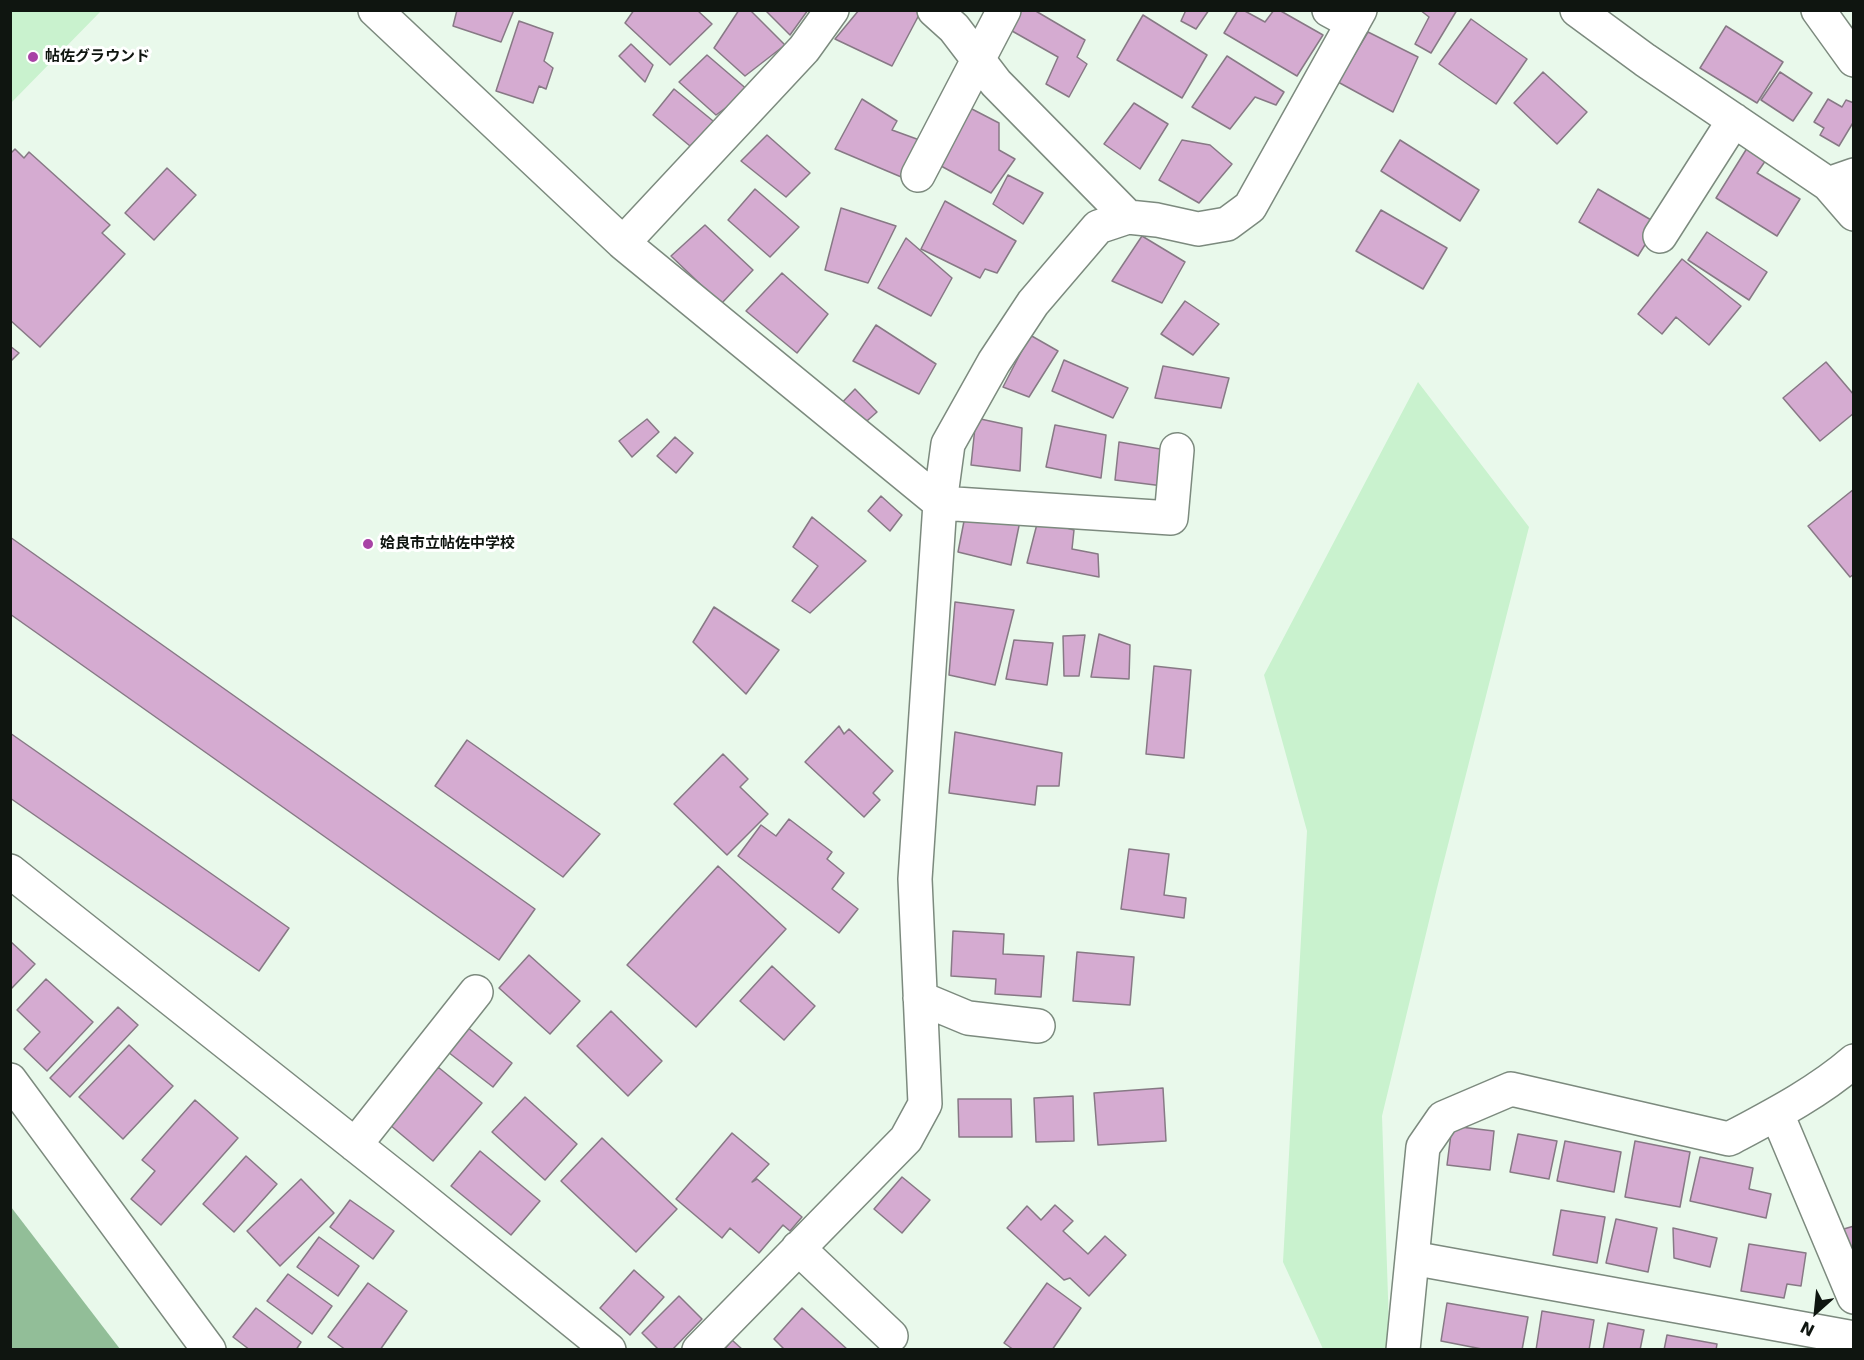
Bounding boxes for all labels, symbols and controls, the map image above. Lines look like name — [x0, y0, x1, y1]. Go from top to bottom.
place label: 帖佐グラウンド — [45, 48, 150, 66]
marker: 帖佐グラウンド — [26, 50, 40, 64]
place label: 姶良市立帖佐中学校 — [380, 535, 515, 553]
marker: 姶良市立帖佐中学校 — [361, 537, 375, 551]
north arrow — [1786, 1282, 1846, 1342]
text: N — [1797, 1317, 1818, 1340]

